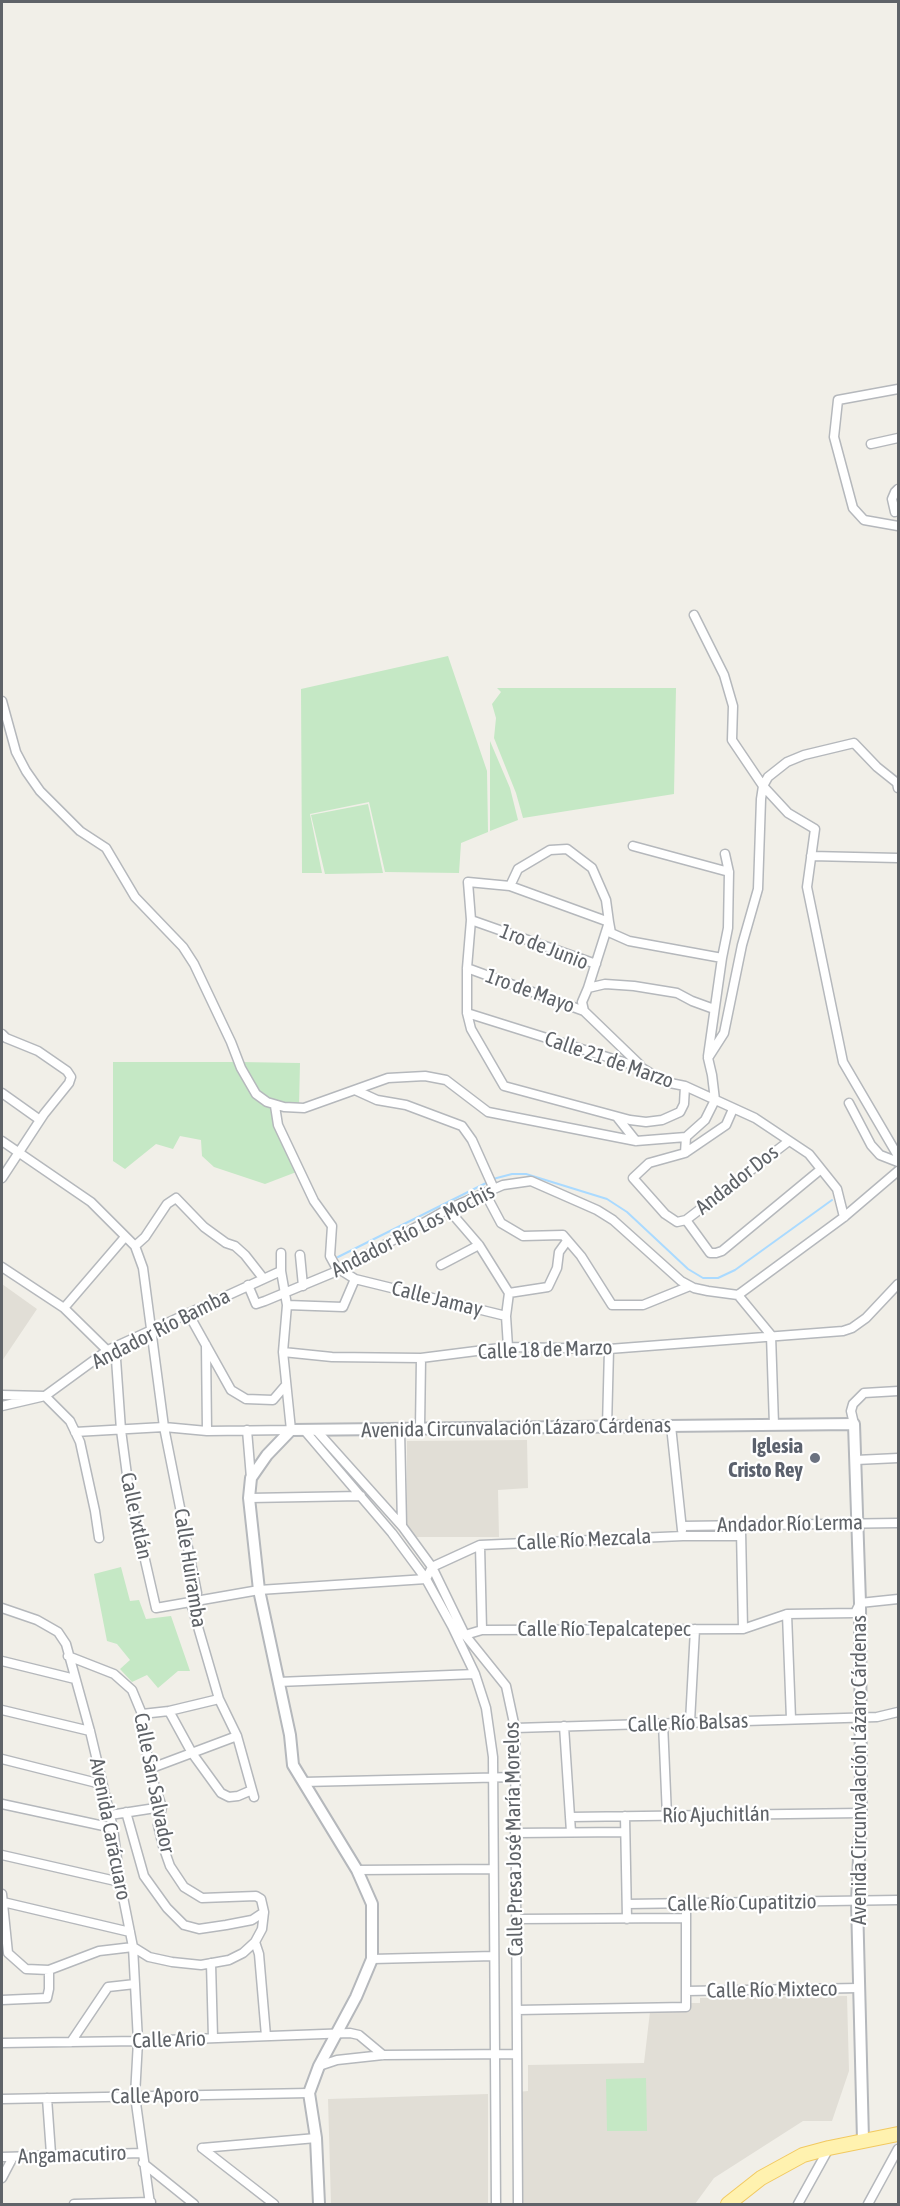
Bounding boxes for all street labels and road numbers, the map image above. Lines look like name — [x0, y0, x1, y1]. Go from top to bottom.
street label: 1ro de Junio — [496, 919, 592, 975]
street label: 1ro de Mayo — [482, 963, 578, 1019]
street label: Calle 21 de Marzo — [541, 1026, 677, 1094]
street label: Andador Dos — [691, 1140, 783, 1220]
street label: Andador Río Los Mochis — [327, 1179, 499, 1283]
street label: Calle Jamay — [389, 1276, 485, 1322]
street label: Andador Río Bamba — [88, 1283, 234, 1375]
street label: Calle 18 de Marzo — [477, 1335, 613, 1365]
street label: Avenida Circunvalación Lázaro Cárdenas — [361, 1413, 671, 1443]
street label: Calle Ixtlán — [115, 1470, 157, 1562]
street label: Calle Huiramba — [168, 1507, 212, 1629]
street label: Andador Río Lerma — [717, 1510, 863, 1538]
street label: Calle Río Mezcala — [516, 1524, 652, 1556]
street label: Avenida Circunvalación Lázaro Cárdenas — [846, 1615, 872, 1925]
street label: Calle Río Tepalcatepec — [517, 1616, 691, 1642]
street label: Calle Río Balsas — [627, 1708, 749, 1738]
street label: Calle San Salvador — [128, 1711, 180, 1855]
street label: Calle Presa José María Morelos — [499, 1721, 529, 1957]
street label: Avenida Carácuaro — [84, 1756, 136, 1902]
street label: Río Ajuchitlán — [662, 1801, 770, 1829]
street label: Calle Río Cupatitzio — [667, 1889, 817, 1917]
street label: Calle Río Mixteco — [706, 1976, 838, 2004]
street label: Calle Ario — [132, 2026, 206, 2054]
street label: Calle Aporo — [110, 2083, 200, 2109]
street label: Angamacutiro — [17, 2141, 127, 2169]

